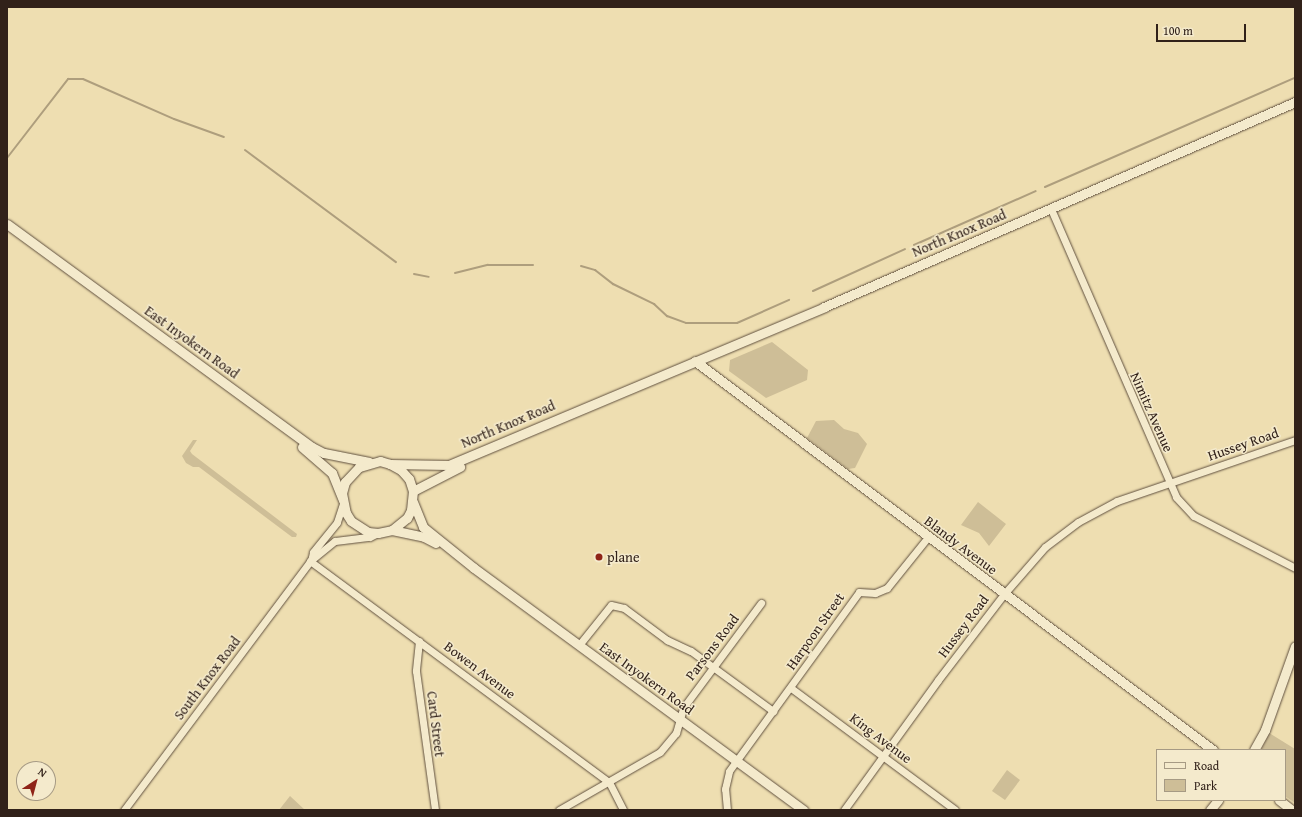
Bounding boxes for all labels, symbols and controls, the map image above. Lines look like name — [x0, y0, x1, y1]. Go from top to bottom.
scale bar — [1158, 16, 1248, 42]
text: 100 m — [1163, 22, 1193, 39]
street label: North Knox Road — [909, 206, 1009, 260]
street label: East Inyokern Road — [141, 302, 243, 382]
street label: Nimitz Avenue — [1127, 369, 1177, 455]
street label: North Knox Road — [458, 397, 558, 451]
street label: Hussey Road — [1205, 424, 1281, 464]
street label: Blandy Avenue — [921, 512, 1001, 578]
place label: plane — [607, 549, 640, 565]
marker: plane — [594, 552, 604, 562]
street label: Harpoon Street — [782, 589, 848, 673]
street label: Hussey Road — [934, 591, 992, 661]
street label: Parsons Road — [682, 611, 742, 683]
street label: South Knox Road — [170, 633, 244, 723]
street label: Bowen Avenue — [441, 638, 519, 702]
street label: East Inyokern Road — [596, 638, 698, 718]
street label: Card Street — [424, 690, 448, 758]
street label: King Avenue — [847, 709, 915, 767]
legend — [1156, 749, 1286, 801]
text: Road — [1194, 757, 1219, 774]
north arrow — [16, 761, 56, 801]
text: N — [35, 763, 50, 781]
text: Park — [1194, 777, 1217, 794]

